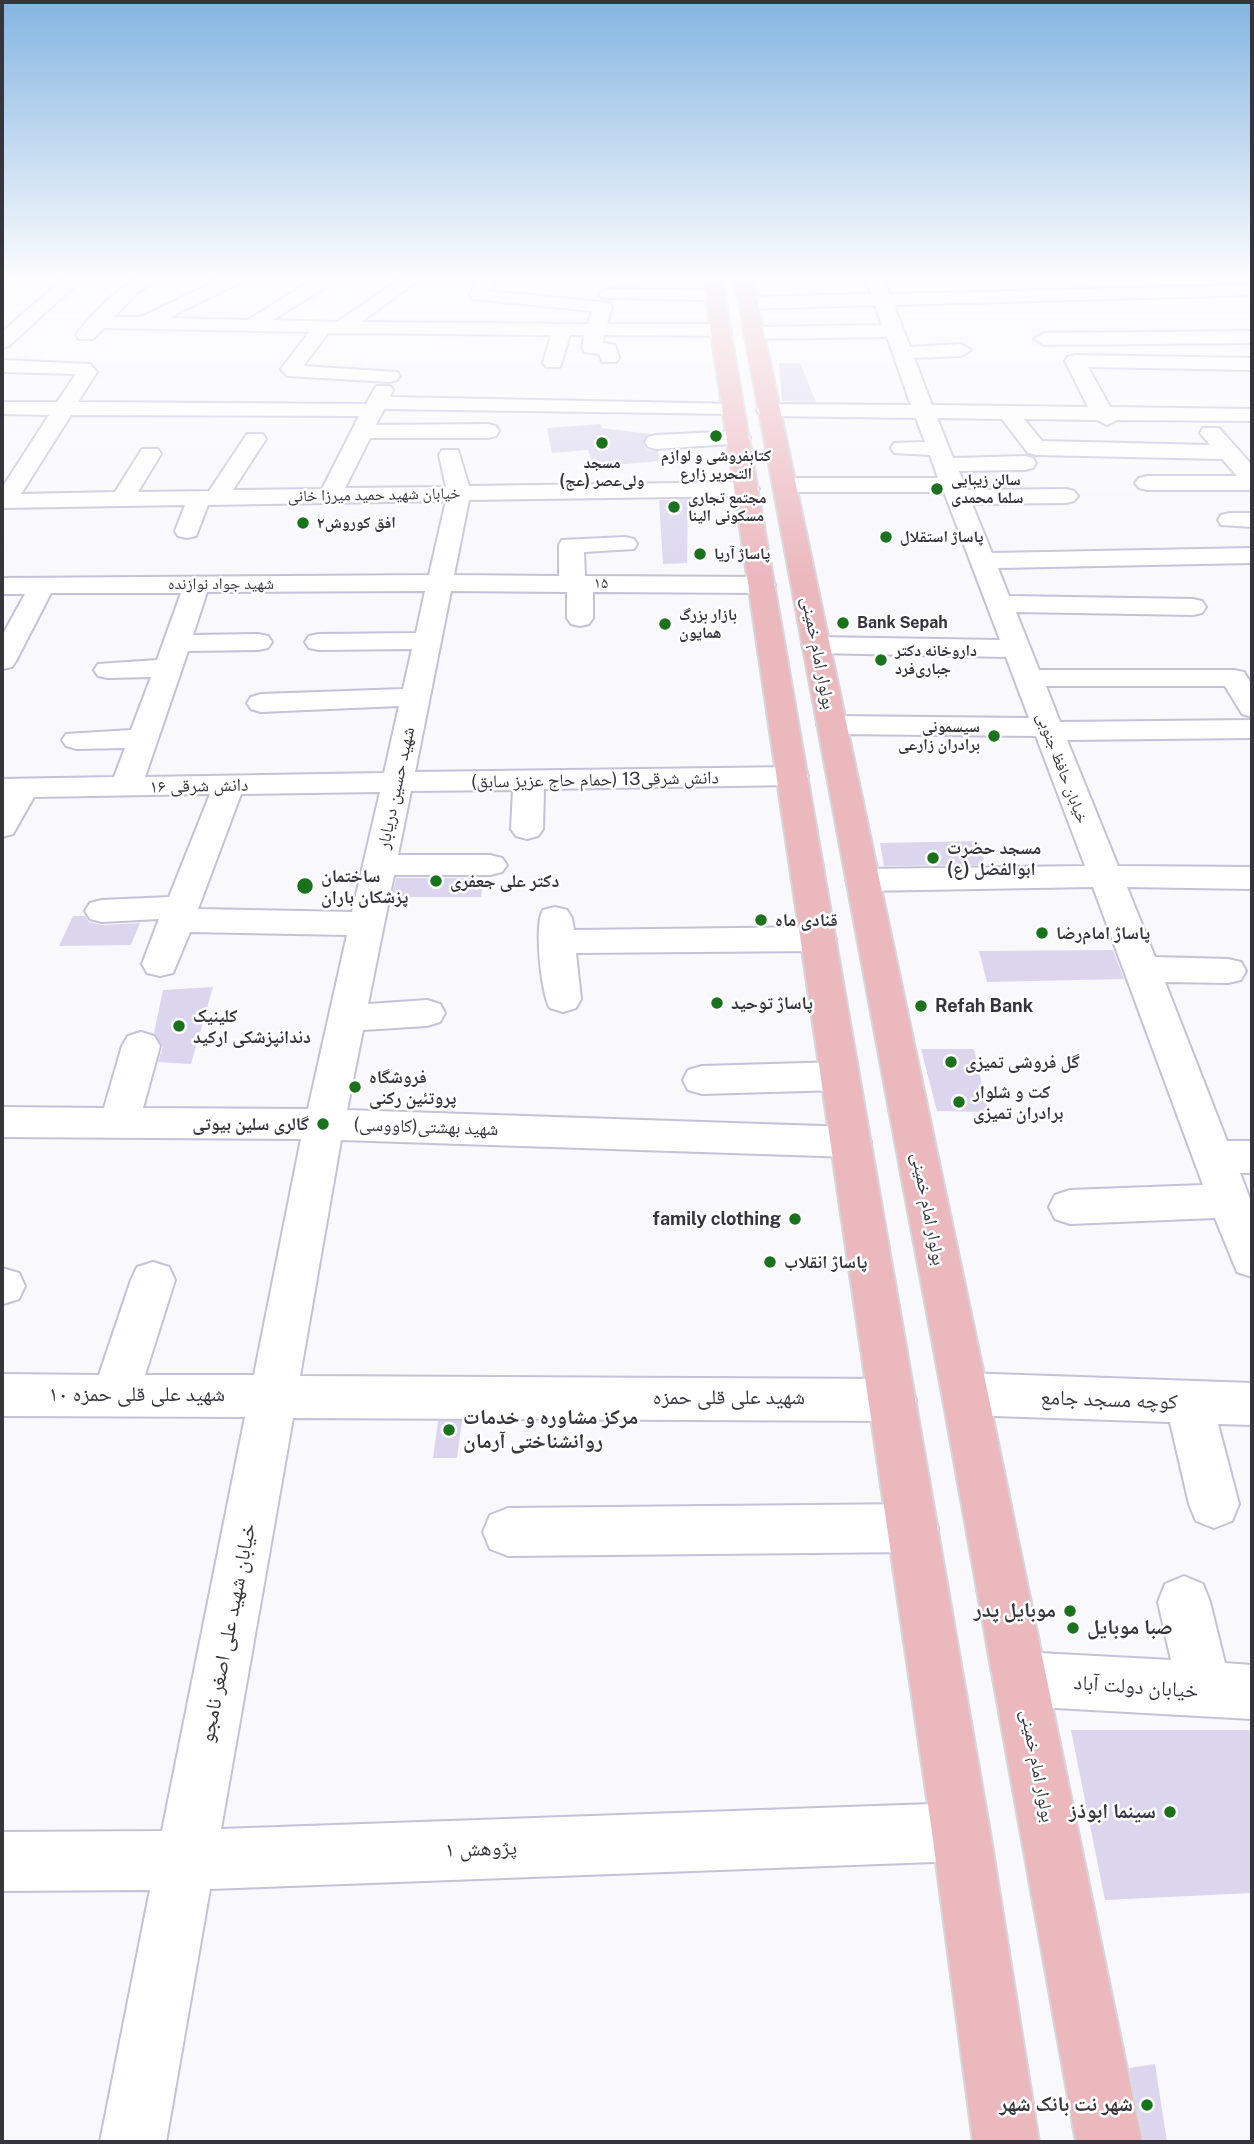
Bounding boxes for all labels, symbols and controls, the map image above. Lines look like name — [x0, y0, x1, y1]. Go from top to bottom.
marker: کتابفروشی و لوازم التحریر زارع — [708, 428, 724, 444]
marker: مسجد ولی‌عصر (عج) — [594, 435, 610, 451]
place label: کتابفروشی و لوازم التحریر زارع — [661, 446, 771, 484]
place label: مسجد ولی‌عصر (عج) — [560, 453, 644, 491]
place label: سالن زیبایی سلما محمدی — [951, 470, 1024, 508]
marker: سالن زیبایی سلما محمدی — [929, 481, 945, 497]
street label: خیابان شهید حمید میرزا خانی — [288, 484, 460, 506]
place label: مجتمع تجاری مسکونی الینا — [688, 488, 767, 526]
marker: مجتمع تجاری مسکونی الینا — [666, 499, 682, 515]
place label: افق کوروش۲ — [317, 513, 396, 533]
marker: افق کوروش۲ — [295, 515, 311, 531]
place label: پاساژ استقلال — [900, 527, 984, 547]
marker: پاساژ استقلال — [878, 529, 894, 545]
place label: پاساژ آریا — [714, 544, 770, 564]
marker: پاساژ آریا — [692, 546, 708, 562]
street label: ۱۵ — [594, 573, 608, 593]
street label: شهید جواد نوازنده — [168, 574, 274, 594]
street label: بولوار امام خمینی — [796, 595, 840, 711]
place label: بازار بزرگ همایون — [679, 605, 737, 643]
place label: Bank Sepah — [857, 613, 948, 633]
marker: Bank Sepah — [835, 615, 851, 631]
marker: بازار بزرگ همایون — [657, 616, 673, 632]
place label: داروخانه دکتر جباری‌فرد — [895, 641, 977, 679]
marker: داروخانه دکتر جباری‌فرد — [873, 652, 889, 668]
street label: خیابان حافظ جنوبی — [1032, 710, 1092, 826]
place label: سیسمونی برادران زارعی — [898, 717, 980, 755]
street label: شهید حسین دریابار — [373, 725, 419, 851]
marker: سیسمونی برادران زارعی — [986, 728, 1002, 744]
street label: دانش شرقی13 (حمام حاج عزیز سابق) — [471, 767, 719, 793]
street label: دانش شرقی ۱۶ — [149, 774, 249, 798]
place label: مسجد حضرت ابوالفضل (ع) — [947, 837, 1041, 880]
marker: مسجد حضرت ابوالفضل (ع) — [925, 850, 941, 866]
place label: ساختمان پزشکان باران — [321, 865, 408, 908]
place label: دکتر علی جعفری — [450, 870, 559, 892]
marker: دکتر علی جعفری — [428, 873, 444, 889]
marker: ساختمان پزشکان باران — [295, 876, 315, 896]
place label: قنادی ماه — [775, 909, 838, 931]
marker: قنادی ماه — [753, 912, 769, 928]
place label: پاساژ امام‌رضا — [1056, 922, 1150, 944]
marker: پاساژ امام‌رضا — [1034, 925, 1050, 941]
place label: پاساژ توحید — [731, 992, 813, 1014]
marker: پاساژ توحید — [709, 995, 725, 1011]
place label: Refah Bank — [935, 995, 1033, 1017]
marker: Refah Bank — [913, 998, 929, 1014]
place label: کلینیک دندانپزشکی ارکید — [193, 1005, 311, 1048]
marker: کلینیک دندانپزشکی ارکید — [171, 1018, 187, 1034]
place label: گل فروشی تمیزی — [965, 1051, 1080, 1073]
marker: گل فروشی تمیزی — [943, 1054, 959, 1070]
place label: فروشگاه پروتئین رکنی — [369, 1066, 456, 1108]
marker: فروشگاه پروتئین رکنی — [347, 1079, 363, 1095]
place label: کت و شلوار برادران تمیزی — [973, 1081, 1063, 1124]
marker: کت و شلوار برادران تمیزی — [951, 1094, 967, 1110]
place label: گالری سلین بیوتی — [192, 1113, 309, 1135]
street label: شهید بهشتی(کاووسی) — [353, 1114, 499, 1140]
marker: گالری سلین بیوتی — [315, 1116, 331, 1132]
street label: بولوار امام خمینی — [906, 1151, 950, 1267]
place label: family clothing — [653, 1208, 781, 1230]
marker: family clothing — [787, 1211, 803, 1227]
place label: پاساژ انقلاب — [784, 1251, 867, 1273]
marker: پاساژ انقلاب — [762, 1254, 778, 1270]
street label: شهید علی قلی حمزه ۱۰ — [49, 1382, 225, 1408]
street label: شهید علی قلی حمزه — [653, 1385, 805, 1411]
street label: کوچه مسجد جامع — [1040, 1385, 1178, 1415]
place label: مرکز مشاوره و خدمات روانشناختی آرمان — [463, 1405, 638, 1455]
marker: مرکز مشاوره و خدمات روانشناختی آرمان — [441, 1422, 457, 1438]
street label: خیابان شهید علی اصغر نامجو — [194, 1521, 262, 1745]
place label: موبایل پدر — [974, 1598, 1056, 1624]
marker: موبایل پدر — [1062, 1603, 1078, 1619]
place label: صبا موبایل — [1087, 1615, 1173, 1641]
marker: صبا موبایل — [1065, 1620, 1081, 1636]
street label: خیابان دولت آباد — [1073, 1670, 1199, 1704]
street label: بولوار امام خمینی — [1015, 1708, 1059, 1824]
place label: سینما ابوذز — [1069, 1799, 1156, 1825]
marker: سینما ابوذز — [1162, 1804, 1178, 1820]
street label: پژوهش ۱ — [445, 1835, 517, 1863]
place label: شهر نت بانک شهر — [999, 2092, 1133, 2118]
marker: شهر نت بانک شهر — [1139, 2097, 1155, 2113]

